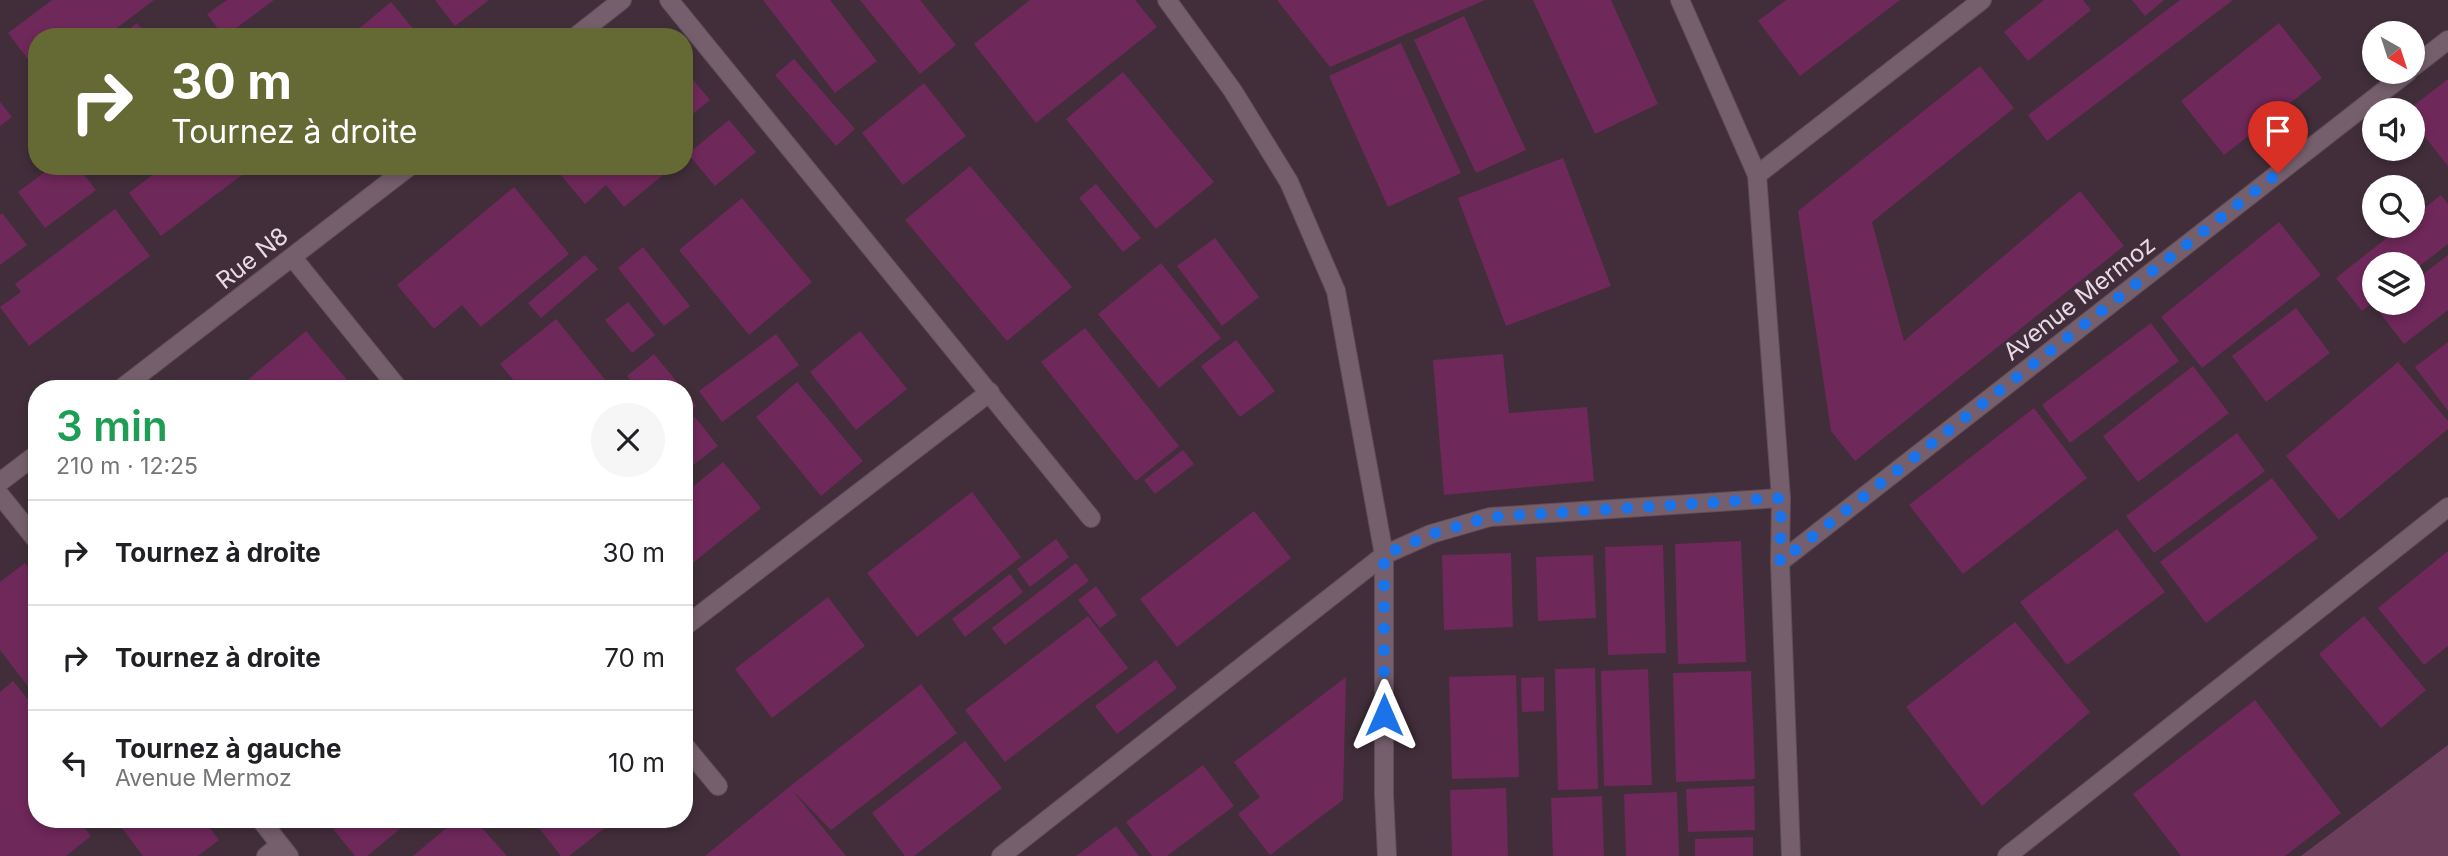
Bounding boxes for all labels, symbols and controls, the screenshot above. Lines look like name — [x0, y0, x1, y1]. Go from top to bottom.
north arrow — [2362, 21, 2426, 84]
map controls — [2362, 21, 2425, 315]
text: 30 m — [171, 52, 292, 111]
icon: right — [56, 56, 147, 147]
button: sound — [2362, 98, 2425, 161]
pin — [2248, 101, 2308, 173]
text: Tournez à droite — [171, 112, 417, 151]
icon: arrive — [2259, 112, 2297, 150]
button: search — [2362, 175, 2425, 238]
street label: Rue N8 — [210, 221, 294, 295]
street label: Avenue Mermoz — [1997, 230, 2161, 366]
button: layers — [2362, 252, 2425, 315]
text: 3 min — [56, 400, 168, 451]
button: close — [591, 403, 665, 477]
text: 210 m · 12:25 — [56, 452, 198, 480]
icon: right — [56, 534, 94, 572]
text: Tournez à droite — [115, 537, 321, 568]
text: 30 m — [602, 537, 665, 568]
icon: right — [56, 639, 94, 677]
text: Tournez à droite — [115, 642, 321, 673]
text: 70 m — [604, 642, 665, 673]
position arrow — [1347, 678, 1421, 752]
text: Tournez à gauche — [115, 733, 341, 764]
icon: left — [56, 744, 94, 782]
text: 10 m — [608, 747, 665, 778]
text: Avenue Mermoz — [115, 764, 292, 792]

